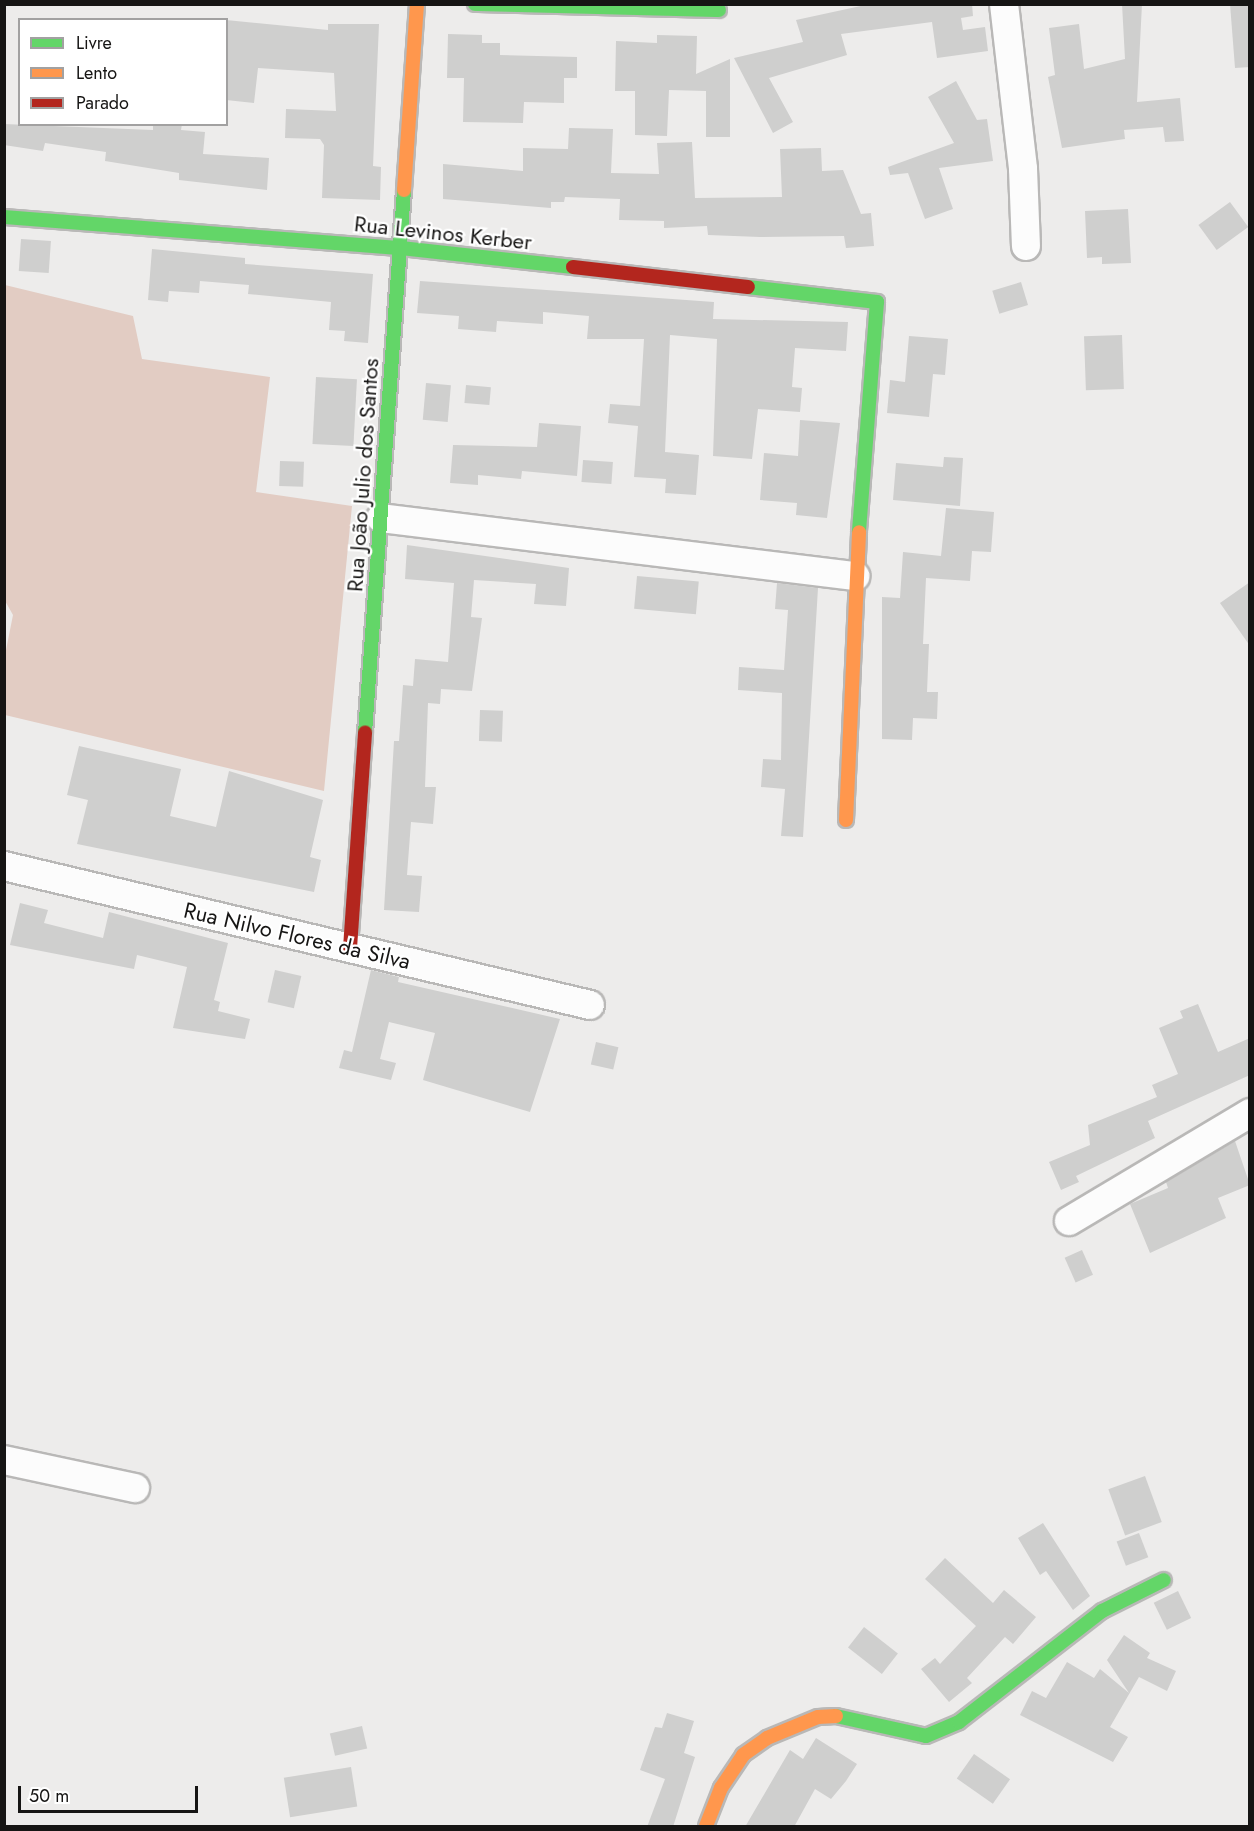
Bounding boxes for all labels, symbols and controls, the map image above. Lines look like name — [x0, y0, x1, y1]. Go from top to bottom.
legend — [18, 18, 228, 126]
text: Livre — [76, 30, 112, 56]
text: Lento — [76, 60, 117, 86]
text: Parado — [76, 90, 129, 116]
street label: Rua Levinos Kerber — [353, 211, 533, 255]
street label: Rua João Julio dos Santos — [342, 357, 384, 593]
street label: Rua Nilvo Flores da Silva — [181, 897, 413, 975]
scale bar — [21, 1774, 201, 1812]
text: 50 m — [29, 1783, 69, 1809]

